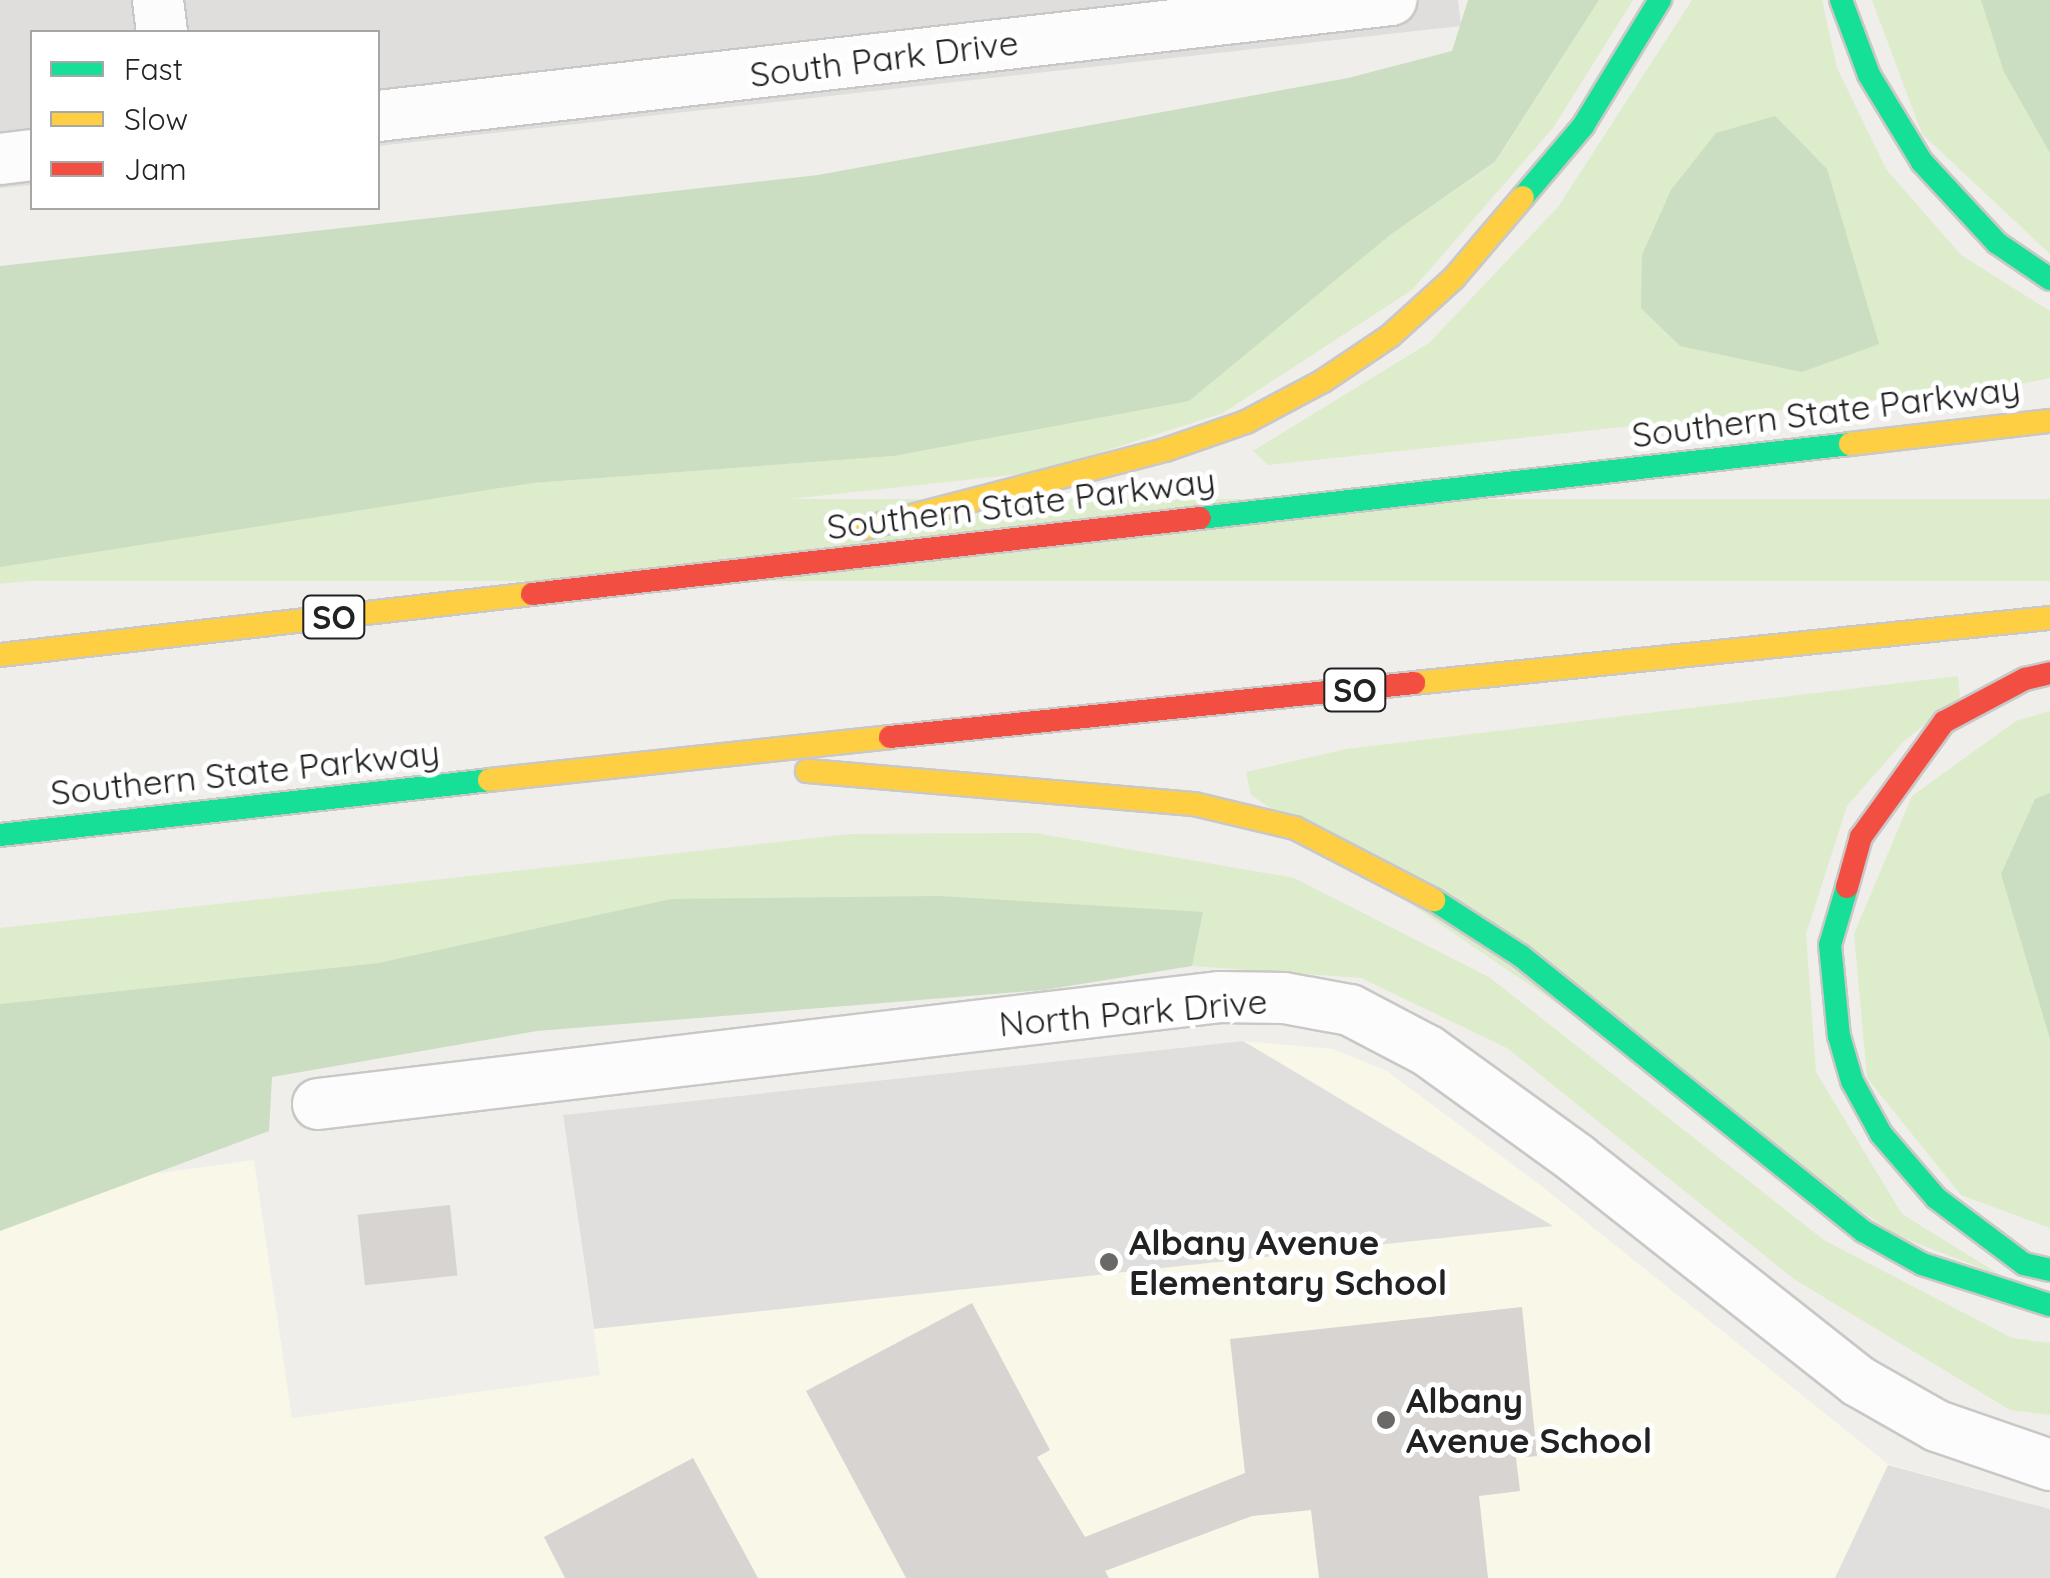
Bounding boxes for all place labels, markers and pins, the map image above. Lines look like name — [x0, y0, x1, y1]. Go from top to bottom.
place label: Albany Avenue Elementary School — [1129, 1221, 1447, 1303]
marker: Albany Avenue Elementary School — [1098, 1251, 1120, 1273]
place label: Albany Avenue School — [1406, 1379, 1652, 1461]
marker: Albany Avenue School — [1375, 1409, 1397, 1431]

